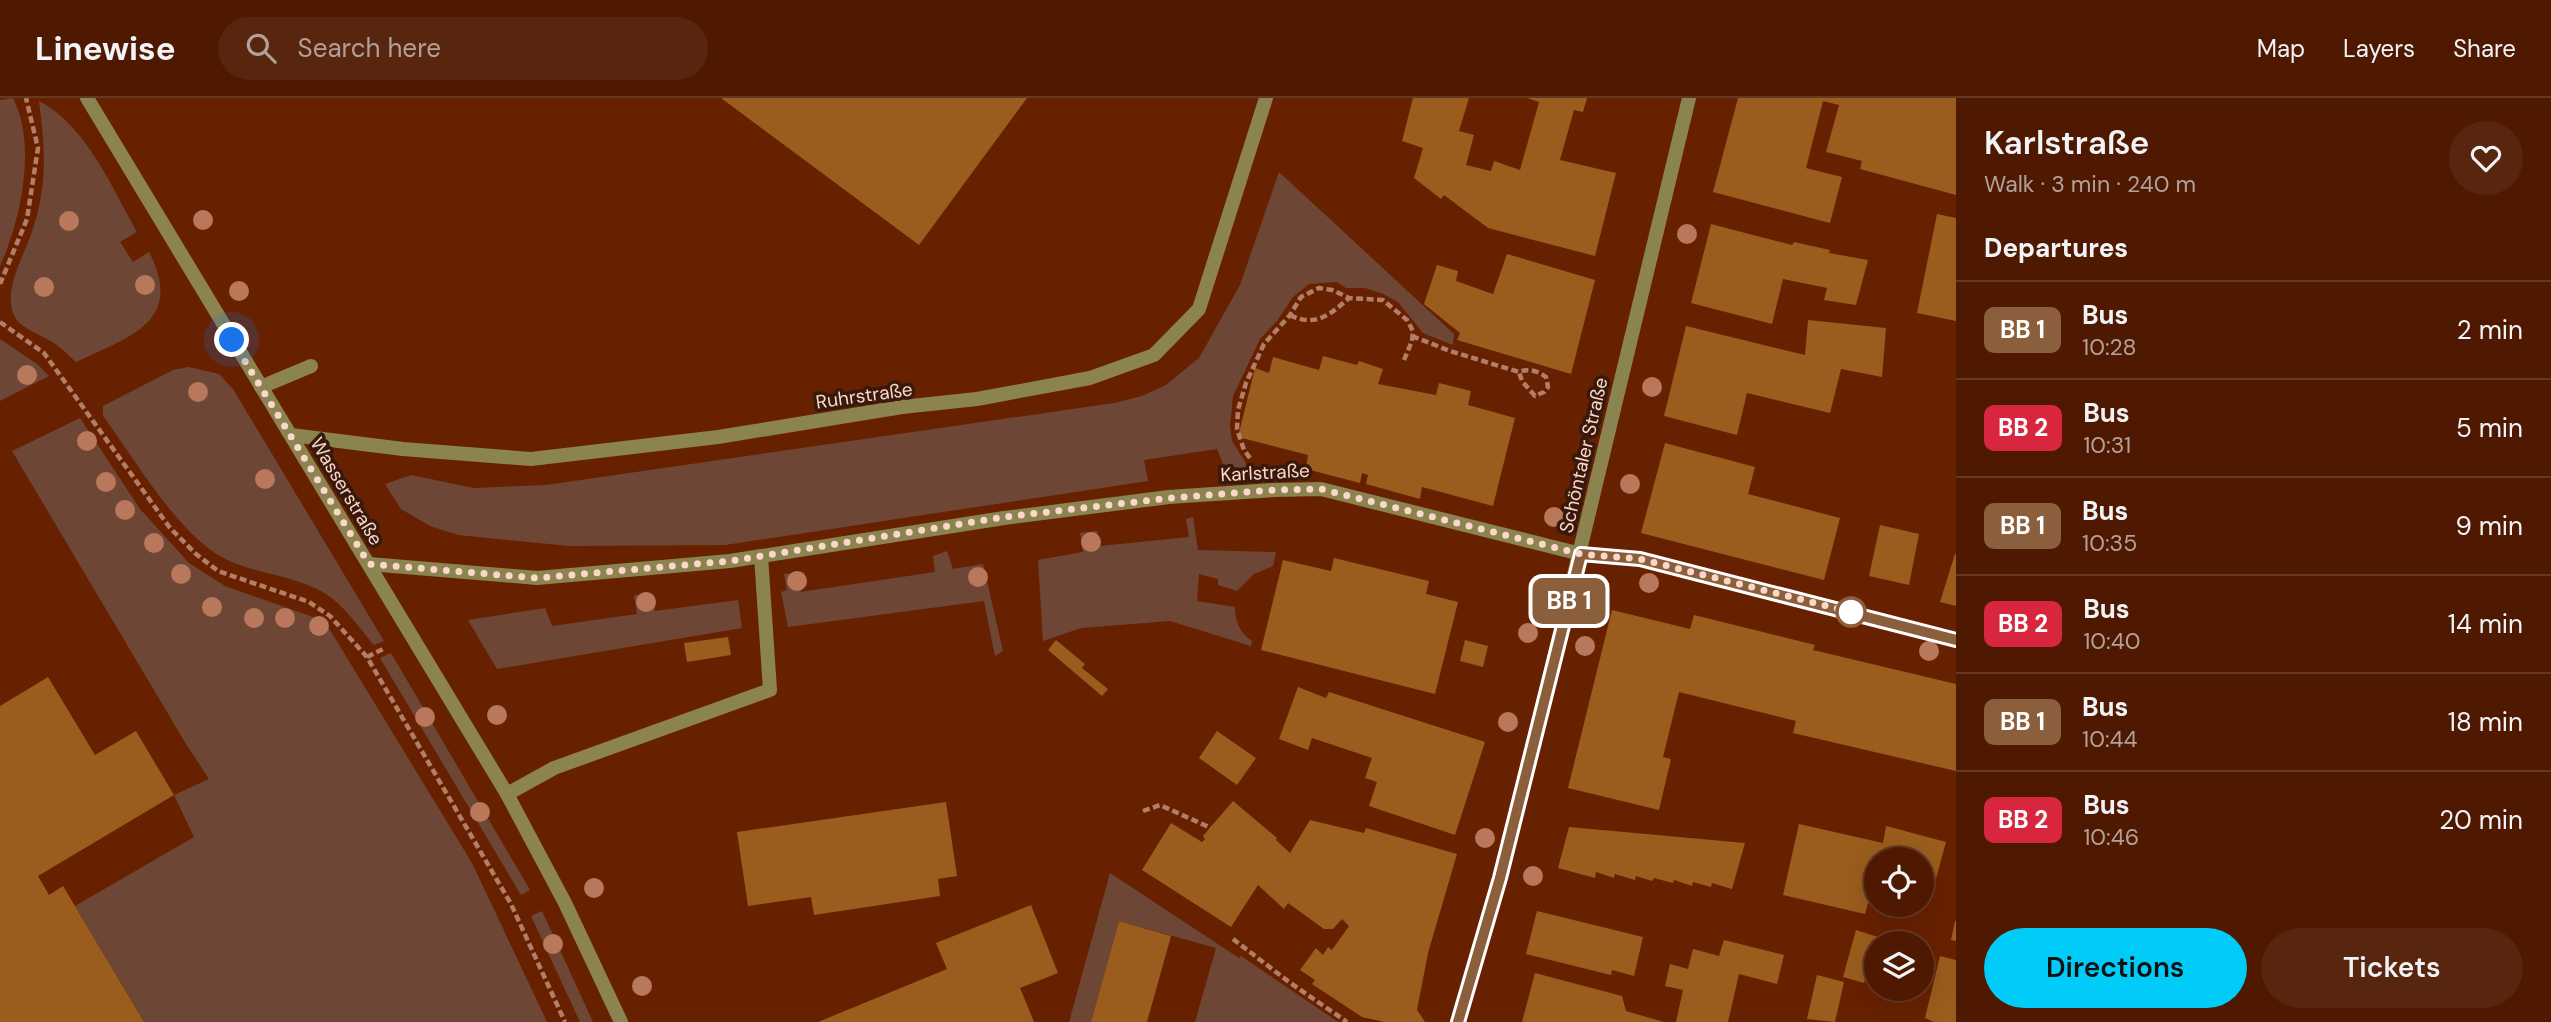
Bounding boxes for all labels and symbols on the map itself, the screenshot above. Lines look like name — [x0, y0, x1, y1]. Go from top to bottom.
your location — [214, 322, 249, 357]
street label: Schöntaler Straße — [1553, 375, 1614, 535]
street label: Ruhrstraße — [814, 376, 914, 415]
street label: Wasserstraße — [305, 433, 389, 550]
street label: Karlstraße — [1220, 458, 1310, 487]
line badge: BB 1 — [1520, 578, 1618, 624]
unlabelled marker — [1836, 597, 1866, 627]

